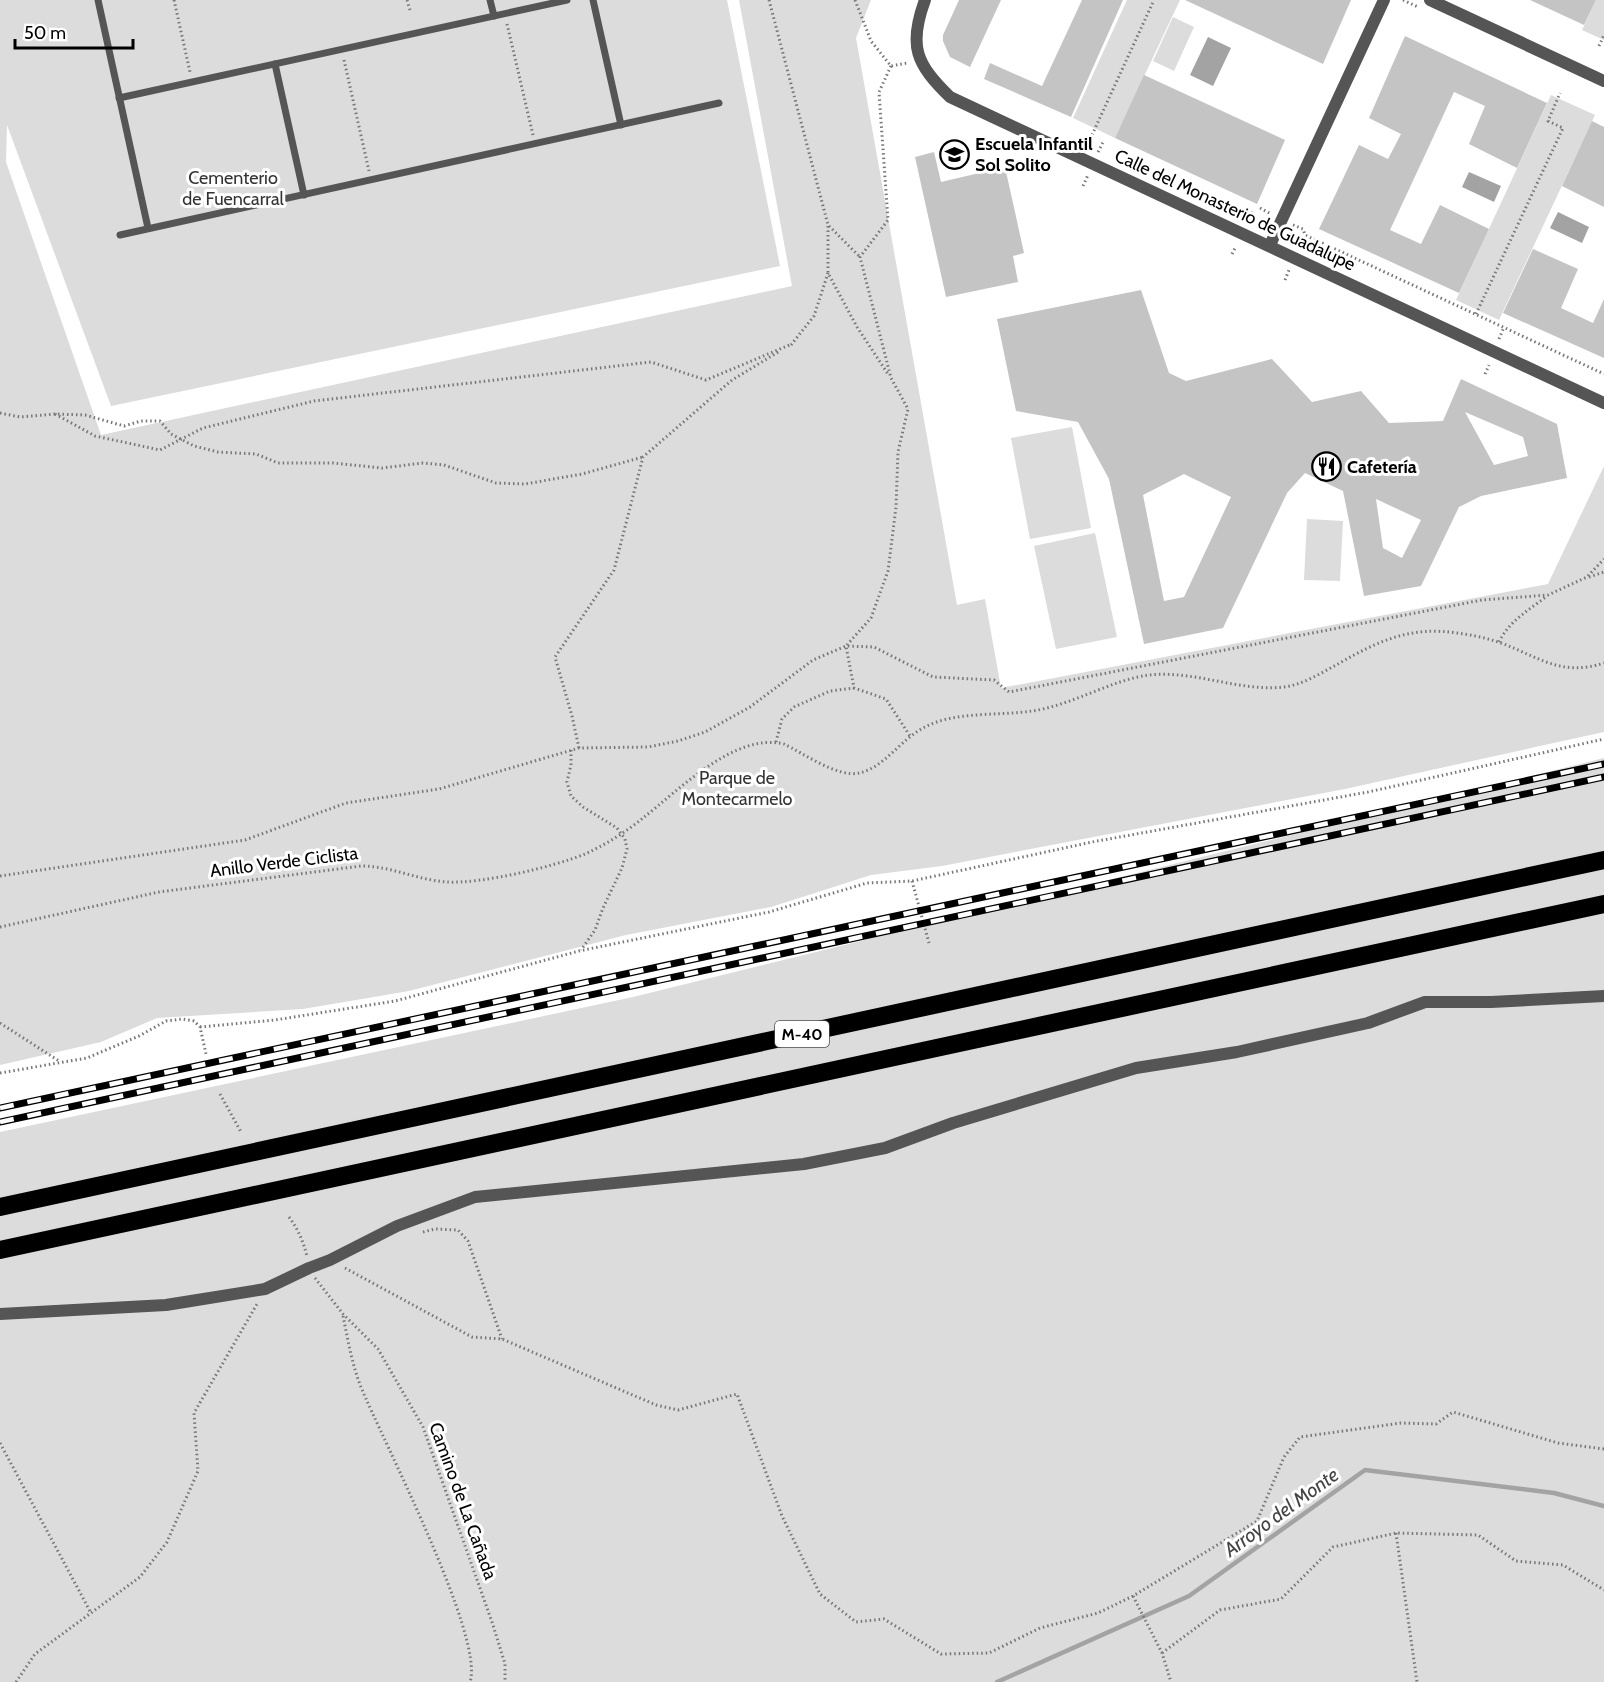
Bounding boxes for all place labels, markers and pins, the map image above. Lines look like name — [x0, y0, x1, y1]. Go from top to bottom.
place label: Escuela Infantil Sol Solito — [975, 133, 1093, 176]
school or university icon: Escuela Infantil Sol Solito — [938, 138, 970, 170]
restaurant icon: Cafetería — [1310, 451, 1342, 483]
place label: Cafetería — [1347, 456, 1417, 478]

